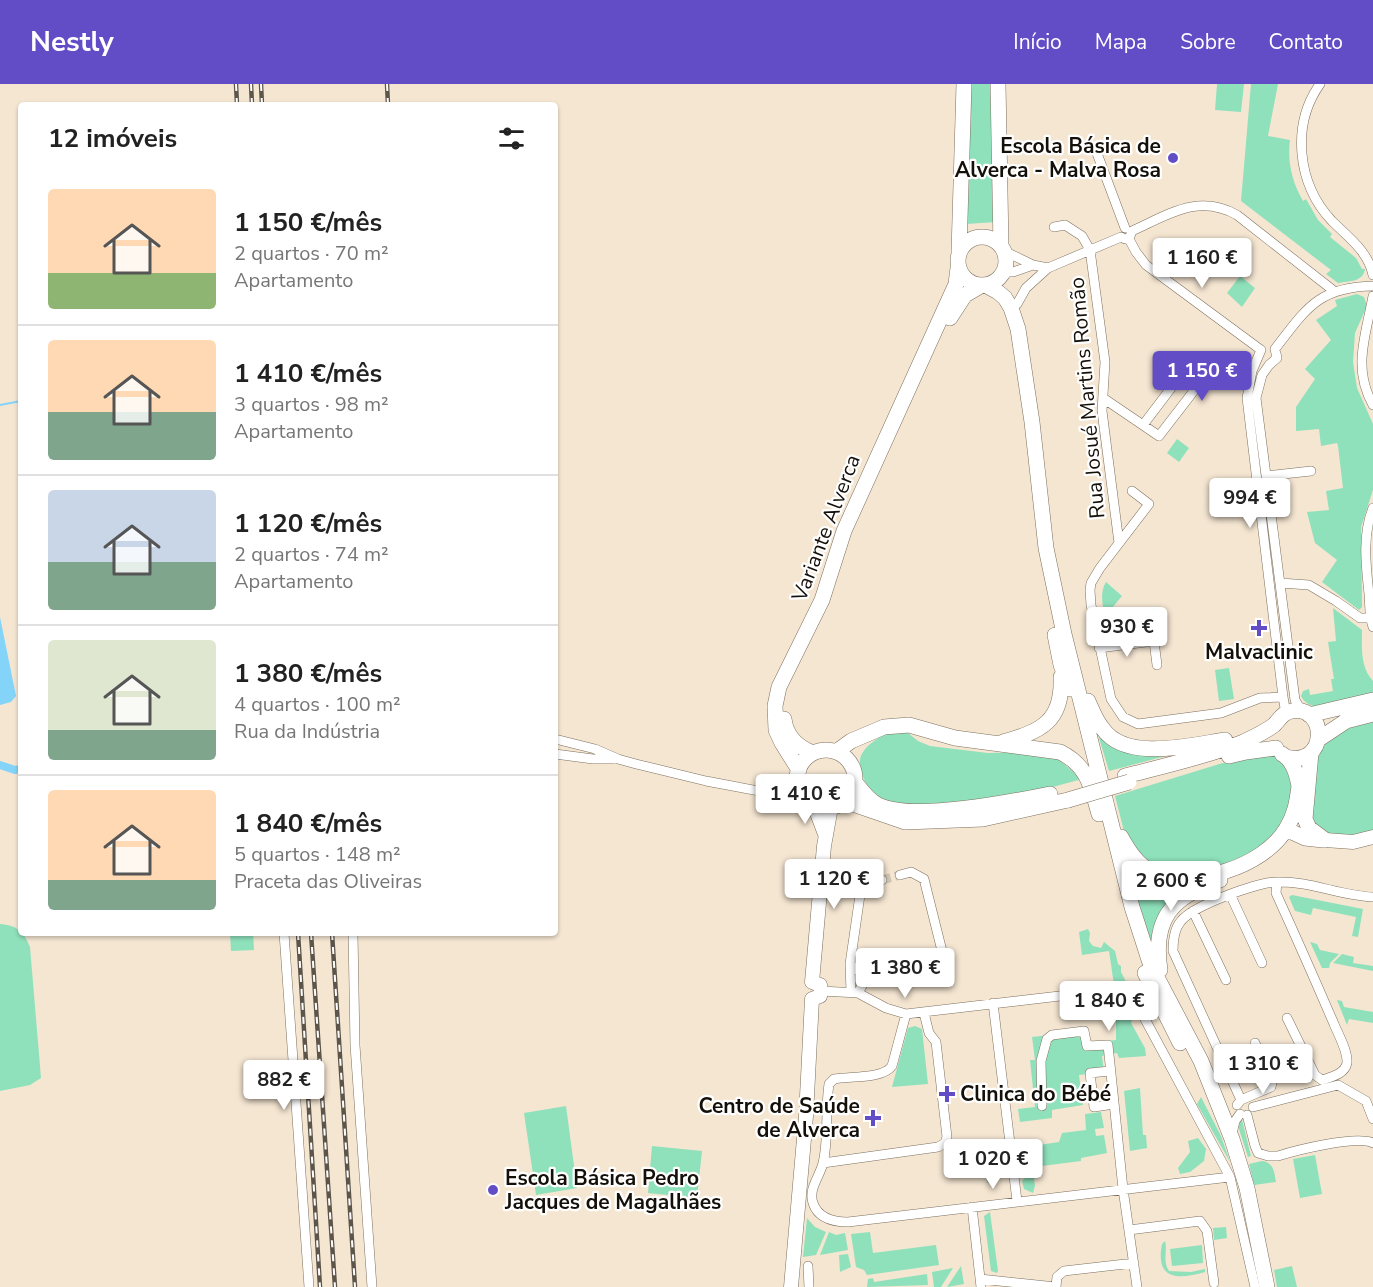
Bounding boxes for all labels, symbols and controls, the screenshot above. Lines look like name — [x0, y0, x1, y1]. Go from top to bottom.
text: Nestly — [30, 23, 114, 61]
text: Início — [1013, 28, 1062, 56]
text: Mapa — [1095, 28, 1147, 56]
text: Sobre — [1180, 28, 1236, 56]
text: Contato — [1269, 28, 1343, 56]
text: 12 imóveis — [48, 121, 177, 156]
icon: filters — [495, 122, 528, 155]
place label: Escola Básica de Alverca - Malva Rosa — [955, 132, 1161, 184]
marker: Escola Básica de Alverca - Malva Rosa — [1166, 151, 1180, 165]
text: 1 150 €/mês — [234, 205, 382, 240]
icon: home — [96, 213, 168, 285]
pin: 1 160 € — [1147, 238, 1257, 289]
text: 2 quartos · 70 m² — [234, 240, 389, 267]
text: 1 160 € — [1167, 244, 1237, 271]
text: Apartamento — [234, 267, 353, 294]
street label: Rua Josué Martins Romão — [1062, 276, 1112, 520]
pin: 1 150 € — [1147, 351, 1257, 402]
text: 1 410 €/mês — [234, 356, 382, 391]
text: 1 150 € — [1167, 357, 1237, 384]
icon: home — [96, 364, 168, 436]
text: 3 quartos · 98 m² — [234, 391, 389, 418]
text: Apartamento — [234, 418, 353, 445]
street label: Variante Alverca — [785, 451, 867, 606]
pin: 994 € — [1208, 478, 1292, 529]
text: 994 € — [1223, 484, 1277, 511]
text: 1 120 €/mês — [234, 506, 382, 541]
icon: home — [96, 514, 168, 586]
text: 2 quartos · 74 m² — [234, 541, 389, 568]
text: Apartamento — [234, 568, 353, 595]
pin: 930 € — [1085, 607, 1169, 658]
text: 930 € — [1100, 613, 1154, 640]
marker: Malvaclinic — [1250, 619, 1268, 637]
place label: Malvaclinic — [1205, 638, 1313, 666]
text: 1 380 €/mês — [234, 656, 382, 691]
icon: home — [96, 664, 168, 736]
text: 4 quartos · 100 m² — [234, 691, 401, 718]
text: Rua da Indústria — [234, 718, 380, 745]
pin: 1 410 € — [750, 774, 860, 825]
text: 1 410 € — [770, 780, 840, 807]
text: 1 840 €/mês — [234, 806, 382, 841]
icon: home — [96, 814, 168, 886]
text: 5 quartos · 148 m² — [234, 841, 401, 868]
pin: 1 120 € — [779, 859, 889, 910]
pin: 2 600 € — [1116, 861, 1226, 912]
text: 1 120 € — [799, 865, 869, 892]
text: 2 600 € — [1136, 867, 1206, 894]
text: Praceta das Oliveiras — [234, 868, 422, 895]
pin: 1 380 € — [850, 948, 960, 999]
text: 1 380 € — [870, 954, 940, 981]
pin: 1 840 € — [1054, 981, 1164, 1032]
text: 1 840 € — [1074, 987, 1144, 1014]
pin: 1 310 € — [1208, 1044, 1318, 1095]
text: 1 310 € — [1228, 1050, 1298, 1077]
pin: 882 € — [242, 1060, 326, 1111]
text: 882 € — [257, 1066, 311, 1093]
place label: Clinica do Bébé — [960, 1080, 1111, 1108]
marker: Clinica do Bébé — [938, 1085, 956, 1103]
place label: Centro de Saúde de Alverca — [698, 1092, 860, 1144]
marker: Centro de Saúde de Alverca — [864, 1109, 882, 1127]
pin: 1 020 € — [938, 1139, 1048, 1190]
text: 1 020 € — [958, 1145, 1028, 1172]
place label: Escola Básica Pedro Jacques de Magalhães — [504, 1164, 721, 1216]
marker: Escola Básica Pedro Jacques de Magalhães — [486, 1183, 500, 1197]

